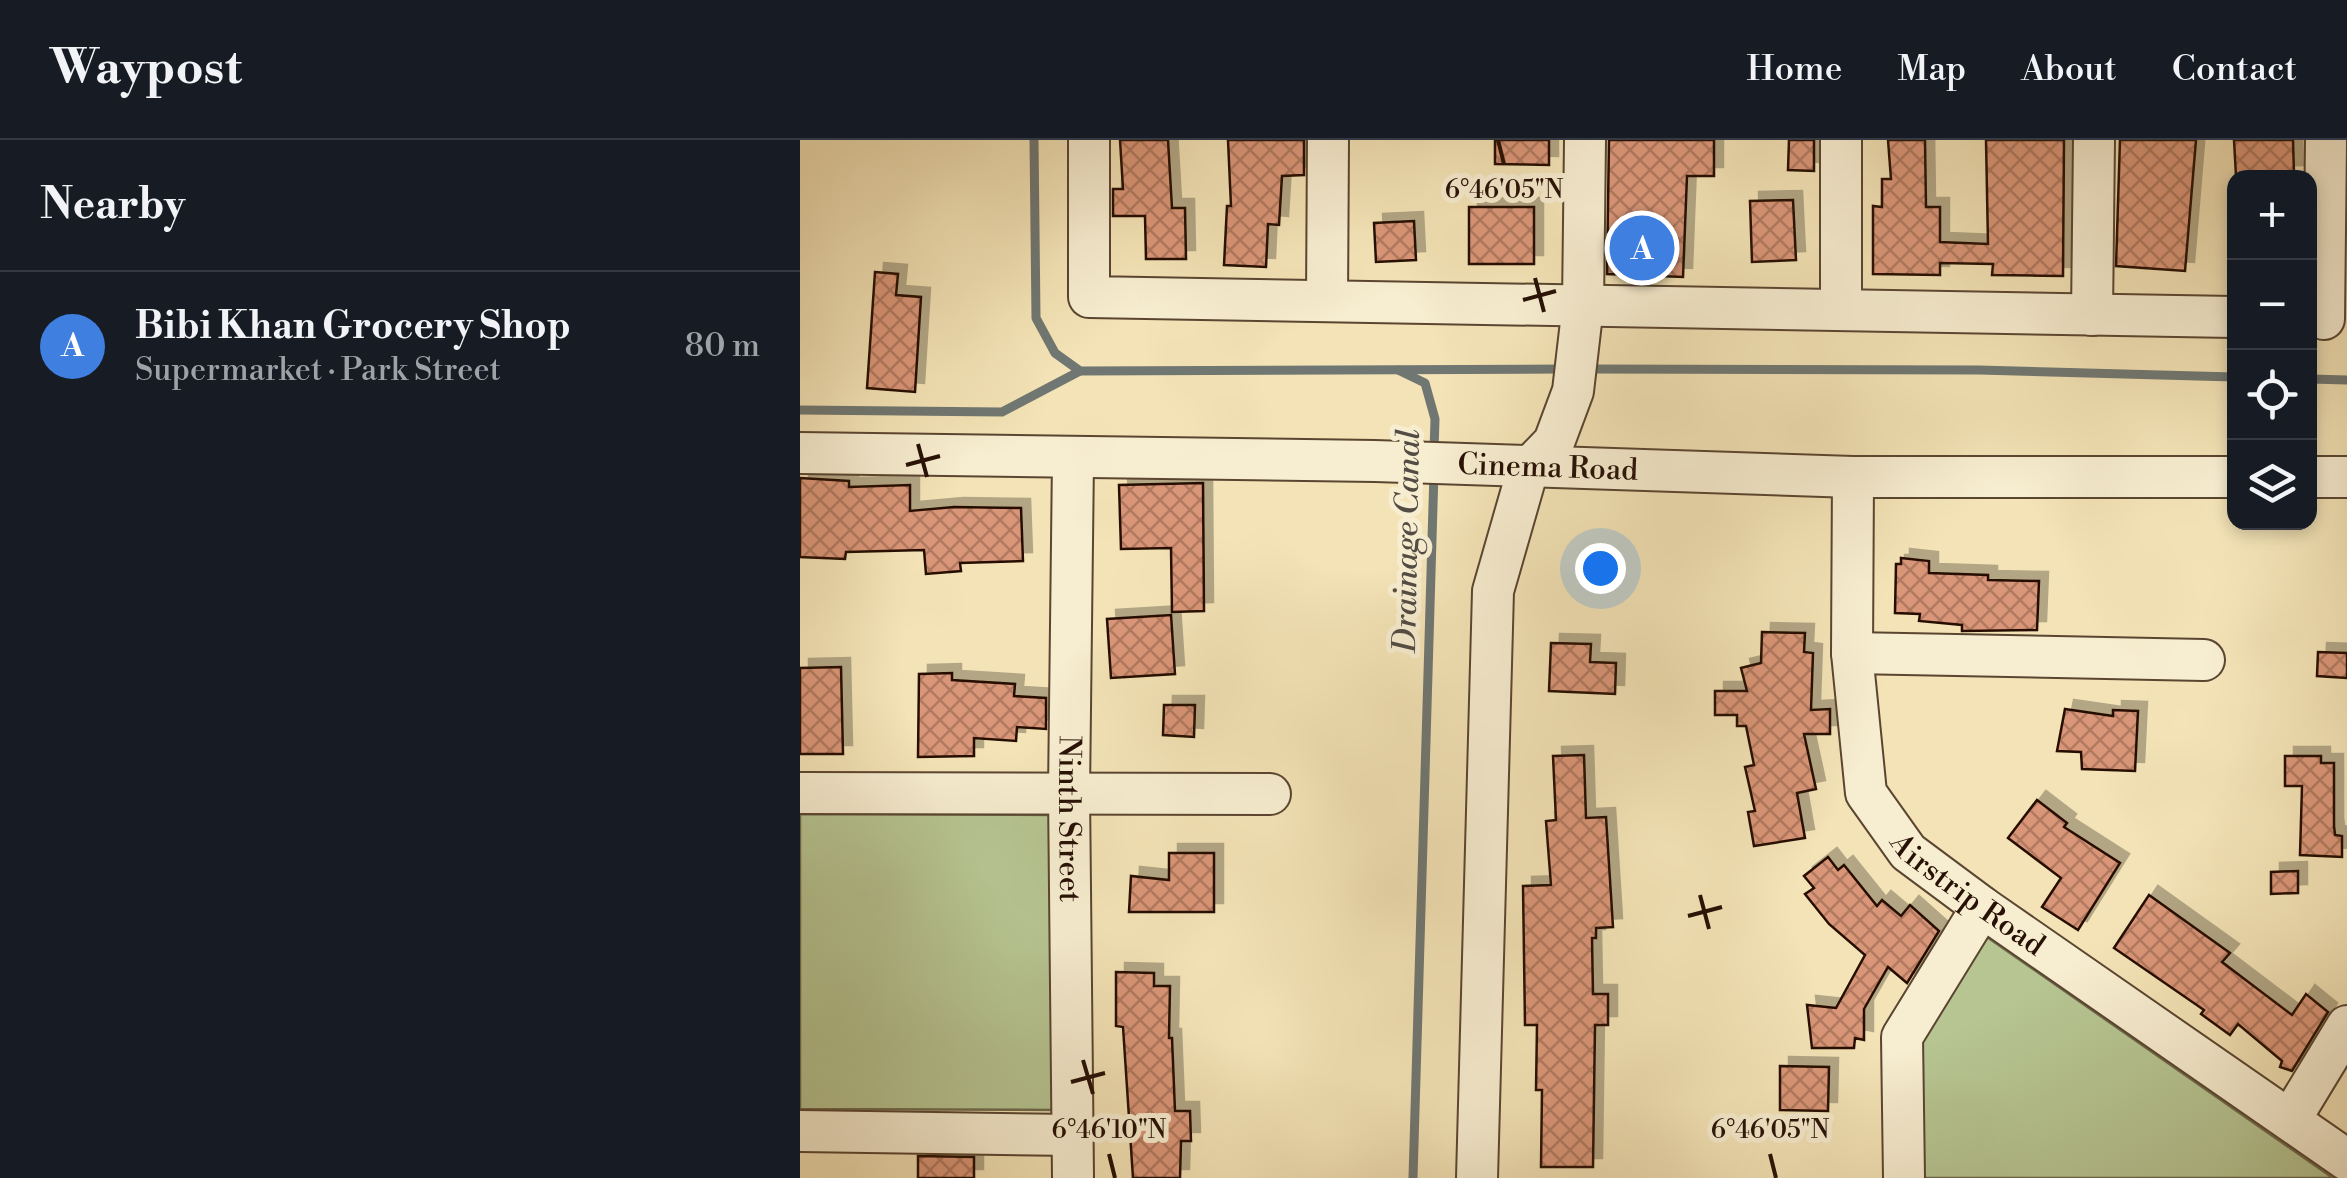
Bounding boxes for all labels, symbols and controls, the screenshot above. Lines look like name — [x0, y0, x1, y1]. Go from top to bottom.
text: Waypost — [50, 39, 242, 99]
text: Home — [1746, 48, 1842, 91]
text: Map — [1897, 48, 1966, 91]
text: About — [2021, 48, 2117, 91]
text: Contact — [2172, 48, 2297, 91]
map controls — [2227, 170, 2317, 530]
button: + — [2227, 170, 2317, 260]
text: 6°46'05"N — [1445, 175, 1564, 206]
text: Nearby — [40, 179, 185, 232]
pin: A — [1610, 210, 1674, 286]
button: − — [2227, 260, 2317, 350]
text: Bibi Khan Grocery Shop — [135, 303, 571, 350]
text: A — [61, 326, 84, 366]
text: 80 m — [685, 326, 760, 366]
text: Supermarket · Park Street — [135, 350, 501, 390]
button: locate — [2227, 350, 2317, 440]
water label: Drainage Canal — [1385, 428, 1429, 654]
button: layers — [2227, 440, 2317, 530]
street label: Cinema Road — [1457, 446, 1639, 490]
your location — [1575, 543, 1626, 594]
street label: Ninth Street — [1049, 735, 1088, 903]
street label: Airstrip Road — [1880, 825, 2052, 965]
text: 6°46'10"N — [1052, 1115, 1167, 1146]
text: 6°46'05"N — [1711, 1115, 1830, 1146]

